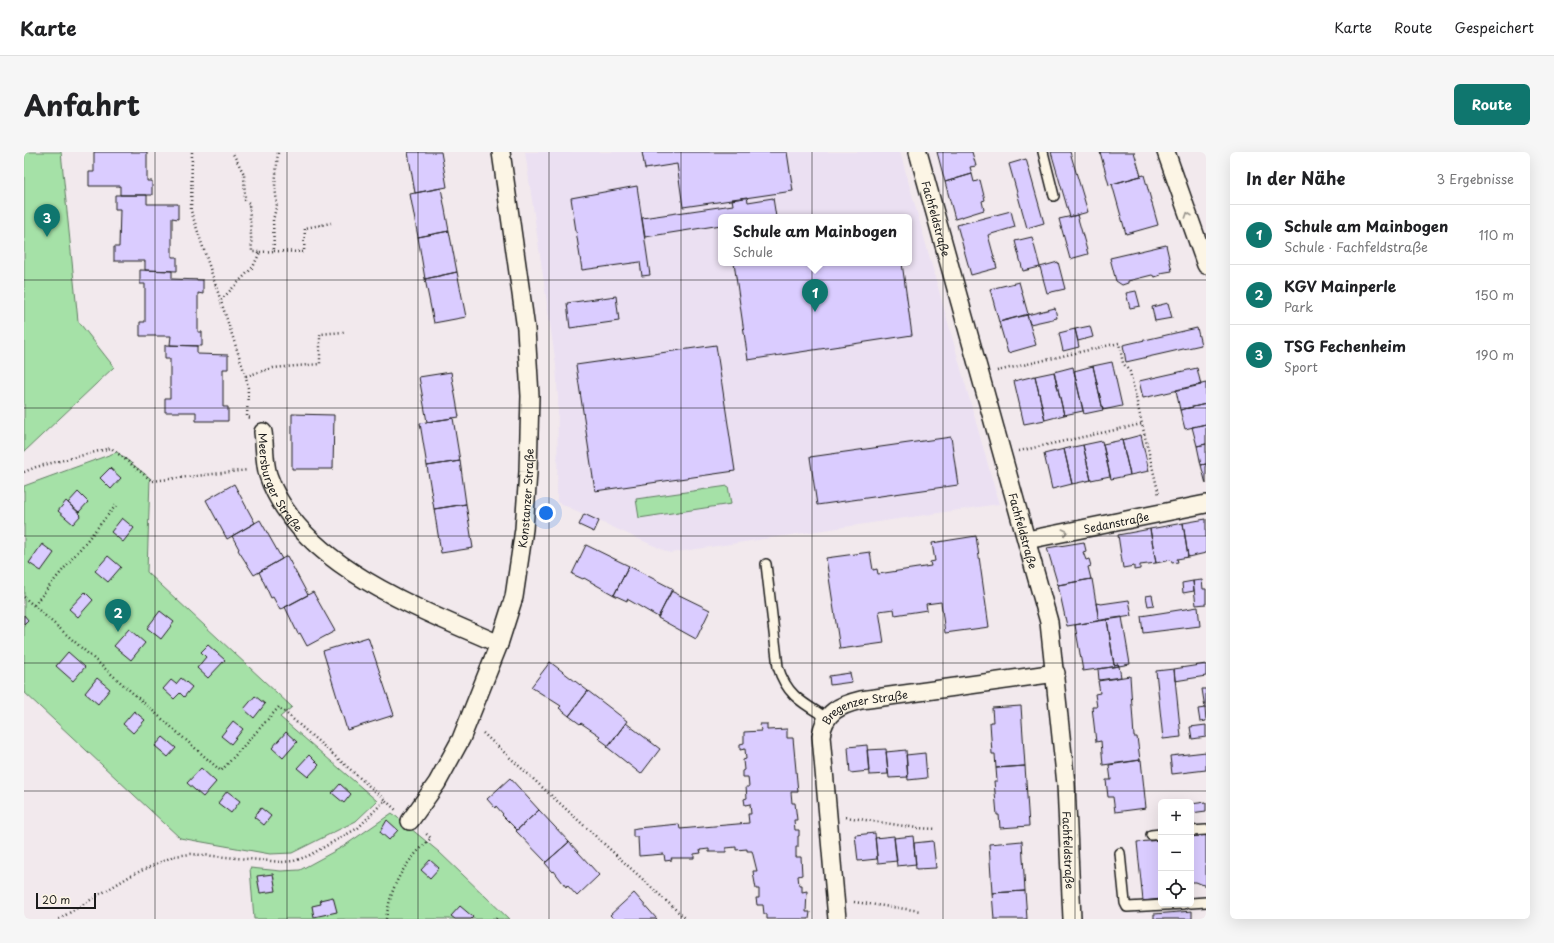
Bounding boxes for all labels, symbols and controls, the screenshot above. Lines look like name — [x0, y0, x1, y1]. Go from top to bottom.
text: Karte — [20, 14, 77, 42]
text: Karte — [1334, 17, 1372, 38]
text: Route — [1394, 17, 1432, 38]
text: Gespeichert — [1454, 17, 1534, 38]
text: Anfahrt — [24, 83, 140, 126]
button: Route — [1454, 84, 1530, 125]
text: In der Nähe — [1246, 165, 1345, 191]
text: 3 Ergebnisse — [1437, 169, 1514, 188]
street label: Fachfeldstraße — [918, 179, 955, 259]
pin: 3 — [34, 204, 60, 237]
one-way arrow — [1185, 211, 1193, 218]
popup — [718, 214, 912, 266]
text: Schule am Mainbogen — [1284, 214, 1448, 237]
text: Schule am Mainbogen — [733, 219, 897, 242]
text: 1 — [1256, 225, 1262, 244]
text: 110 m — [1479, 225, 1514, 244]
text: Schule · Fachfeldstraße — [1284, 237, 1428, 256]
text: Schule — [733, 242, 773, 261]
text: KGV Mainperle — [1284, 274, 1396, 297]
pin: 1 — [802, 279, 828, 312]
text: 2 — [1254, 285, 1264, 304]
text: 150 m — [1475, 285, 1514, 304]
text: Park — [1284, 297, 1313, 316]
text: TSG Fechenheim — [1284, 334, 1406, 357]
text: 3 — [1255, 345, 1263, 364]
text: 190 m — [1475, 345, 1514, 364]
text: Sport — [1284, 357, 1318, 376]
street label: Meersburger Straße — [255, 432, 307, 535]
street label: Konstanzer Straße — [513, 448, 537, 549]
street label: Fachfeldstraße — [1005, 491, 1042, 571]
your location — [536, 503, 556, 523]
street label: Sedanstraße — [1082, 507, 1151, 537]
one-way arrow — [1062, 529, 1069, 537]
pin: 2 — [105, 599, 131, 632]
street label: Bregenzer Straße — [817, 685, 909, 727]
map controls — [1158, 799, 1194, 907]
button: + — [1158, 799, 1194, 835]
street label: Fachfeldstraße — [1059, 811, 1079, 890]
button: − — [1158, 835, 1194, 871]
button: locate — [1158, 871, 1194, 907]
scale bar — [36, 891, 96, 910]
text: 20 m — [42, 891, 70, 908]

